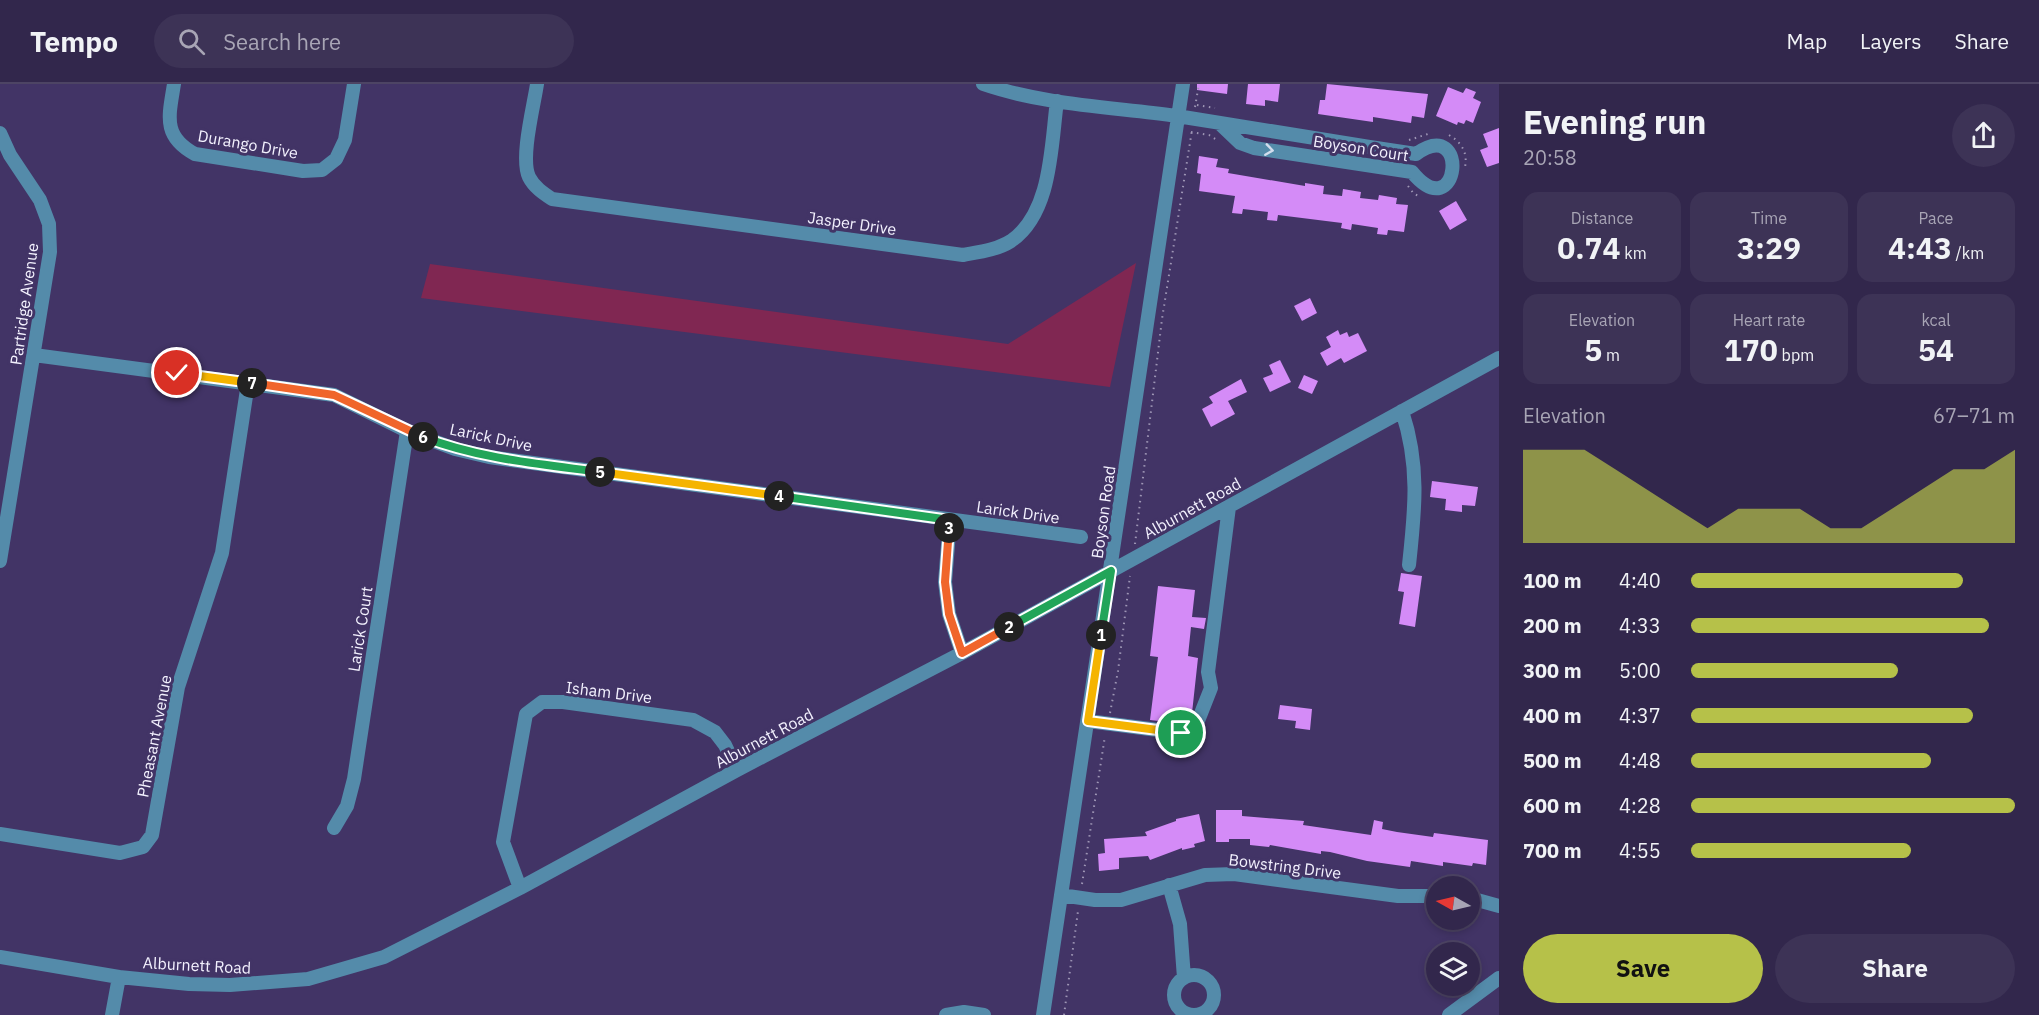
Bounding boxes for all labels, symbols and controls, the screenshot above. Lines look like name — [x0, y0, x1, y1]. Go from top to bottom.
search box — [154, 14, 574, 68]
text: Tempo — [30, 23, 118, 60]
icon: search — [175, 25, 208, 58]
text: Search here — [223, 27, 341, 56]
text: Map — [1787, 27, 1827, 55]
text: Layers — [1860, 27, 1922, 55]
text: Share — [1955, 27, 2009, 55]
text: Evening run — [1523, 100, 1707, 143]
button: share — [1952, 104, 2015, 167]
street label: Durango Drive — [196, 125, 300, 163]
street label: Boyson Court — [1312, 131, 1410, 165]
one-way arrow — [1264, 144, 1273, 156]
text: 20:58 — [1523, 144, 1577, 171]
street label: Jasper Drive — [806, 207, 898, 239]
text: Distance — [1571, 208, 1633, 228]
text: Time — [1751, 208, 1787, 228]
text: Pace — [1919, 208, 1953, 228]
text: 0.74 — [1557, 228, 1621, 267]
text: 3:29 — [1737, 228, 1801, 267]
text: 4:43 — [1888, 228, 1952, 267]
street label: Partridge Avenue — [6, 241, 42, 366]
text: km — [1621, 243, 1647, 263]
text: /km — [1952, 243, 1984, 263]
text: Elevation — [1569, 310, 1635, 330]
text: Heart rate — [1733, 310, 1805, 330]
text: kcal — [1921, 310, 1951, 330]
text: 5 — [1584, 330, 1602, 369]
text: 170 — [1724, 330, 1778, 369]
text: 54 — [1918, 330, 1954, 369]
text: m — [1602, 345, 1620, 365]
text: bpm — [1778, 345, 1814, 365]
pin — [151, 347, 202, 398]
icon: check — [160, 356, 193, 389]
pin: 7 — [237, 368, 267, 398]
text: 7 — [247, 373, 257, 393]
text: Elevation — [1523, 402, 1606, 429]
text: 67–71 m — [1933, 402, 2015, 429]
street label: Larick Drive — [448, 419, 534, 456]
pin: 6 — [408, 422, 438, 452]
text: 6 — [418, 427, 428, 447]
pin: 5 — [585, 457, 615, 487]
text: 5 — [595, 462, 605, 482]
street label: Boyson Road — [1087, 464, 1119, 560]
street label: Alburnett Road — [1140, 473, 1244, 543]
pin: 4 — [764, 481, 794, 511]
text: 4 — [774, 486, 784, 506]
street label: Larick Drive — [975, 496, 1061, 528]
pin: 3 — [934, 513, 964, 543]
text: 3 — [944, 518, 954, 538]
text: 100 m — [1523, 567, 1582, 594]
text: 4:40 — [1619, 567, 1661, 594]
street label: Larick Court — [343, 585, 377, 673]
pin: 2 — [994, 612, 1024, 642]
text: 200 m — [1523, 612, 1582, 639]
text: 4:33 — [1619, 612, 1661, 639]
text: 2 — [1004, 617, 1014, 637]
pin: 1 — [1086, 620, 1116, 650]
text: 1 — [1096, 625, 1106, 645]
text: 300 m — [1523, 657, 1582, 684]
text: 5:00 — [1619, 657, 1661, 684]
street label: Pheasant Avenue — [132, 673, 176, 799]
street label: Isham Drive — [565, 677, 653, 707]
text: 400 m — [1523, 702, 1582, 729]
text: 4:37 — [1619, 702, 1661, 729]
street label: Alburnett Road — [711, 704, 817, 772]
pin — [1155, 707, 1206, 758]
icon: arrive — [1164, 716, 1197, 749]
text: 500 m — [1523, 747, 1582, 774]
text: 4:48 — [1619, 747, 1661, 774]
text: 600 m — [1523, 792, 1582, 819]
text: 4:28 — [1619, 792, 1661, 819]
text: 700 m — [1523, 837, 1582, 864]
text: 4:55 — [1619, 837, 1661, 864]
street label: Bowstring Drive — [1228, 849, 1343, 883]
north arrow — [1426, 876, 1480, 930]
map controls — [1426, 876, 1480, 996]
button: Save — [1523, 934, 1763, 1003]
button: Share — [1775, 934, 2015, 1003]
button: layers — [1426, 942, 1480, 996]
street label: Alburnett Road — [142, 952, 252, 978]

